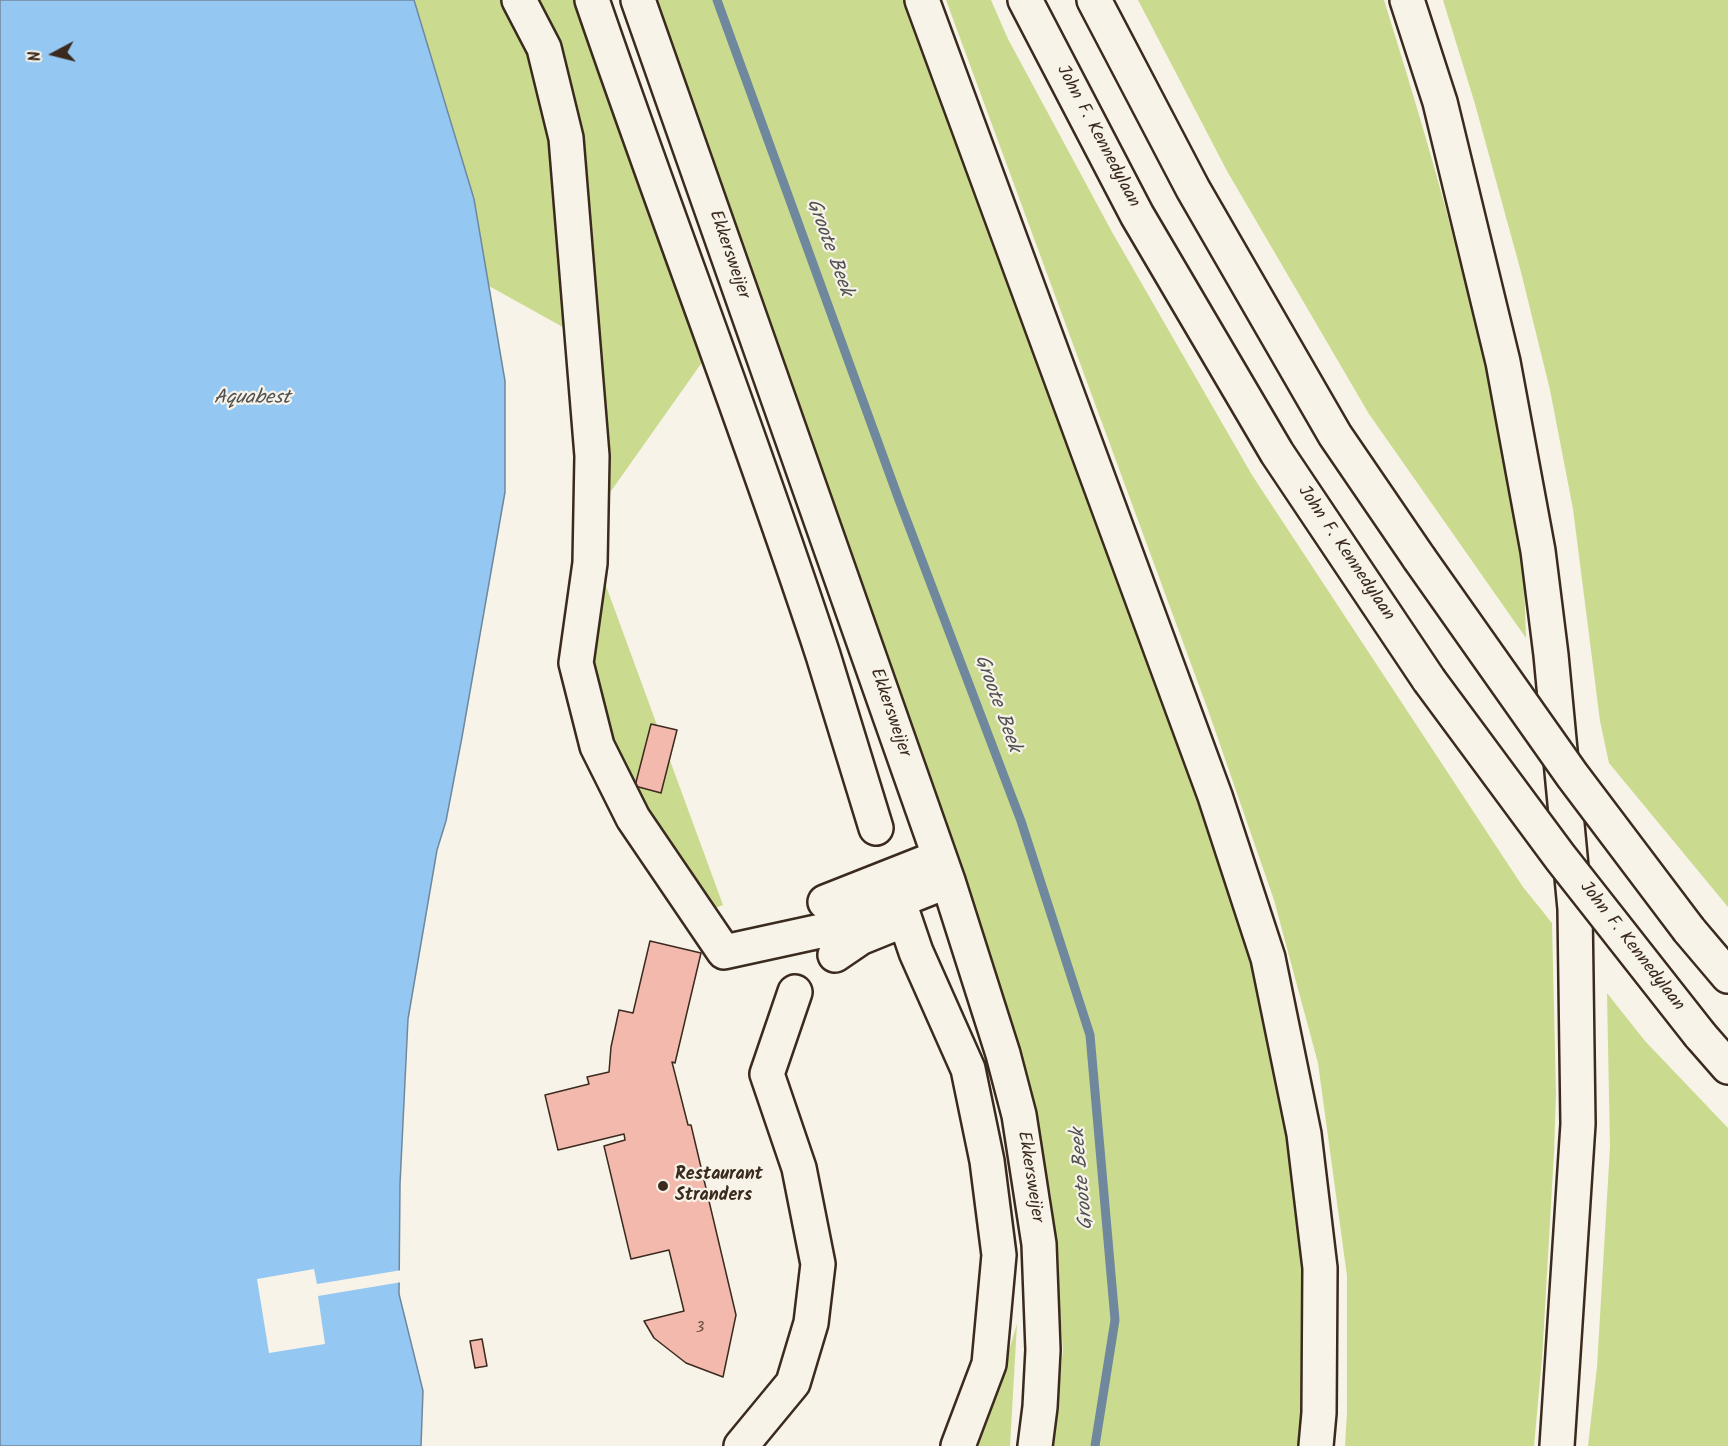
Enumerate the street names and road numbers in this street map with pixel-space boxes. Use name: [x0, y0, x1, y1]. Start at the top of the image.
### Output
street label: John F. Kennedylaan: [1050, 62, 1144, 212]
street label: Ekkersweijer: [703, 208, 753, 302]
street label: John F. Kennedylaan: [1292, 482, 1398, 626]
street label: Ekkersweijer: [864, 666, 914, 760]
street label: John F. Kennedylaan: [1574, 878, 1688, 1016]
street label: Ekkersweijer: [1011, 1130, 1047, 1224]

